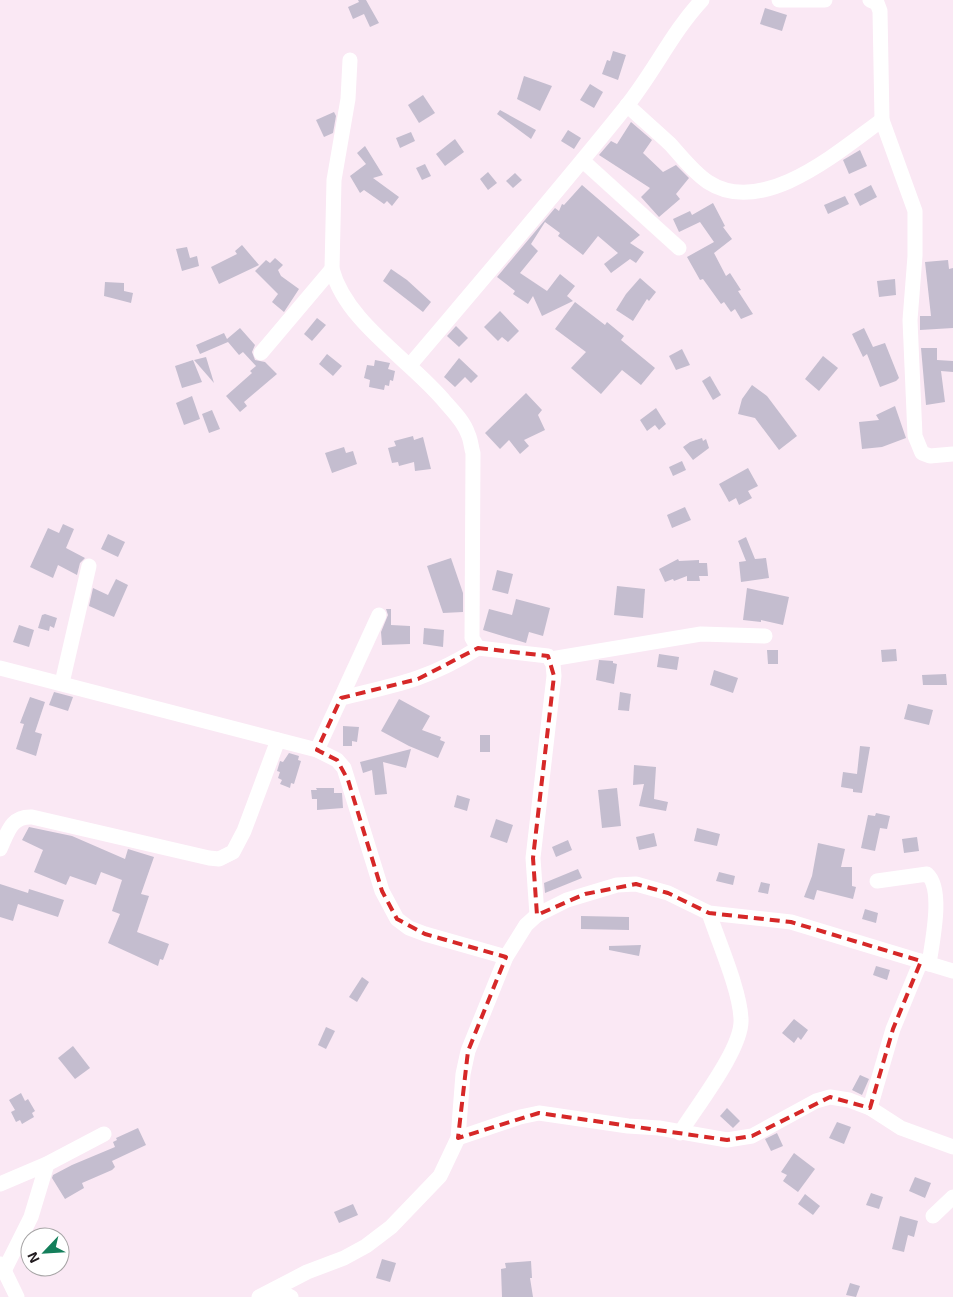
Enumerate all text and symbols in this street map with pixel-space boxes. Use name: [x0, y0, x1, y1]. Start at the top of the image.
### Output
north arrow: [20, 1227, 70, 1277]
text: N: [23, 1250, 43, 1266]

